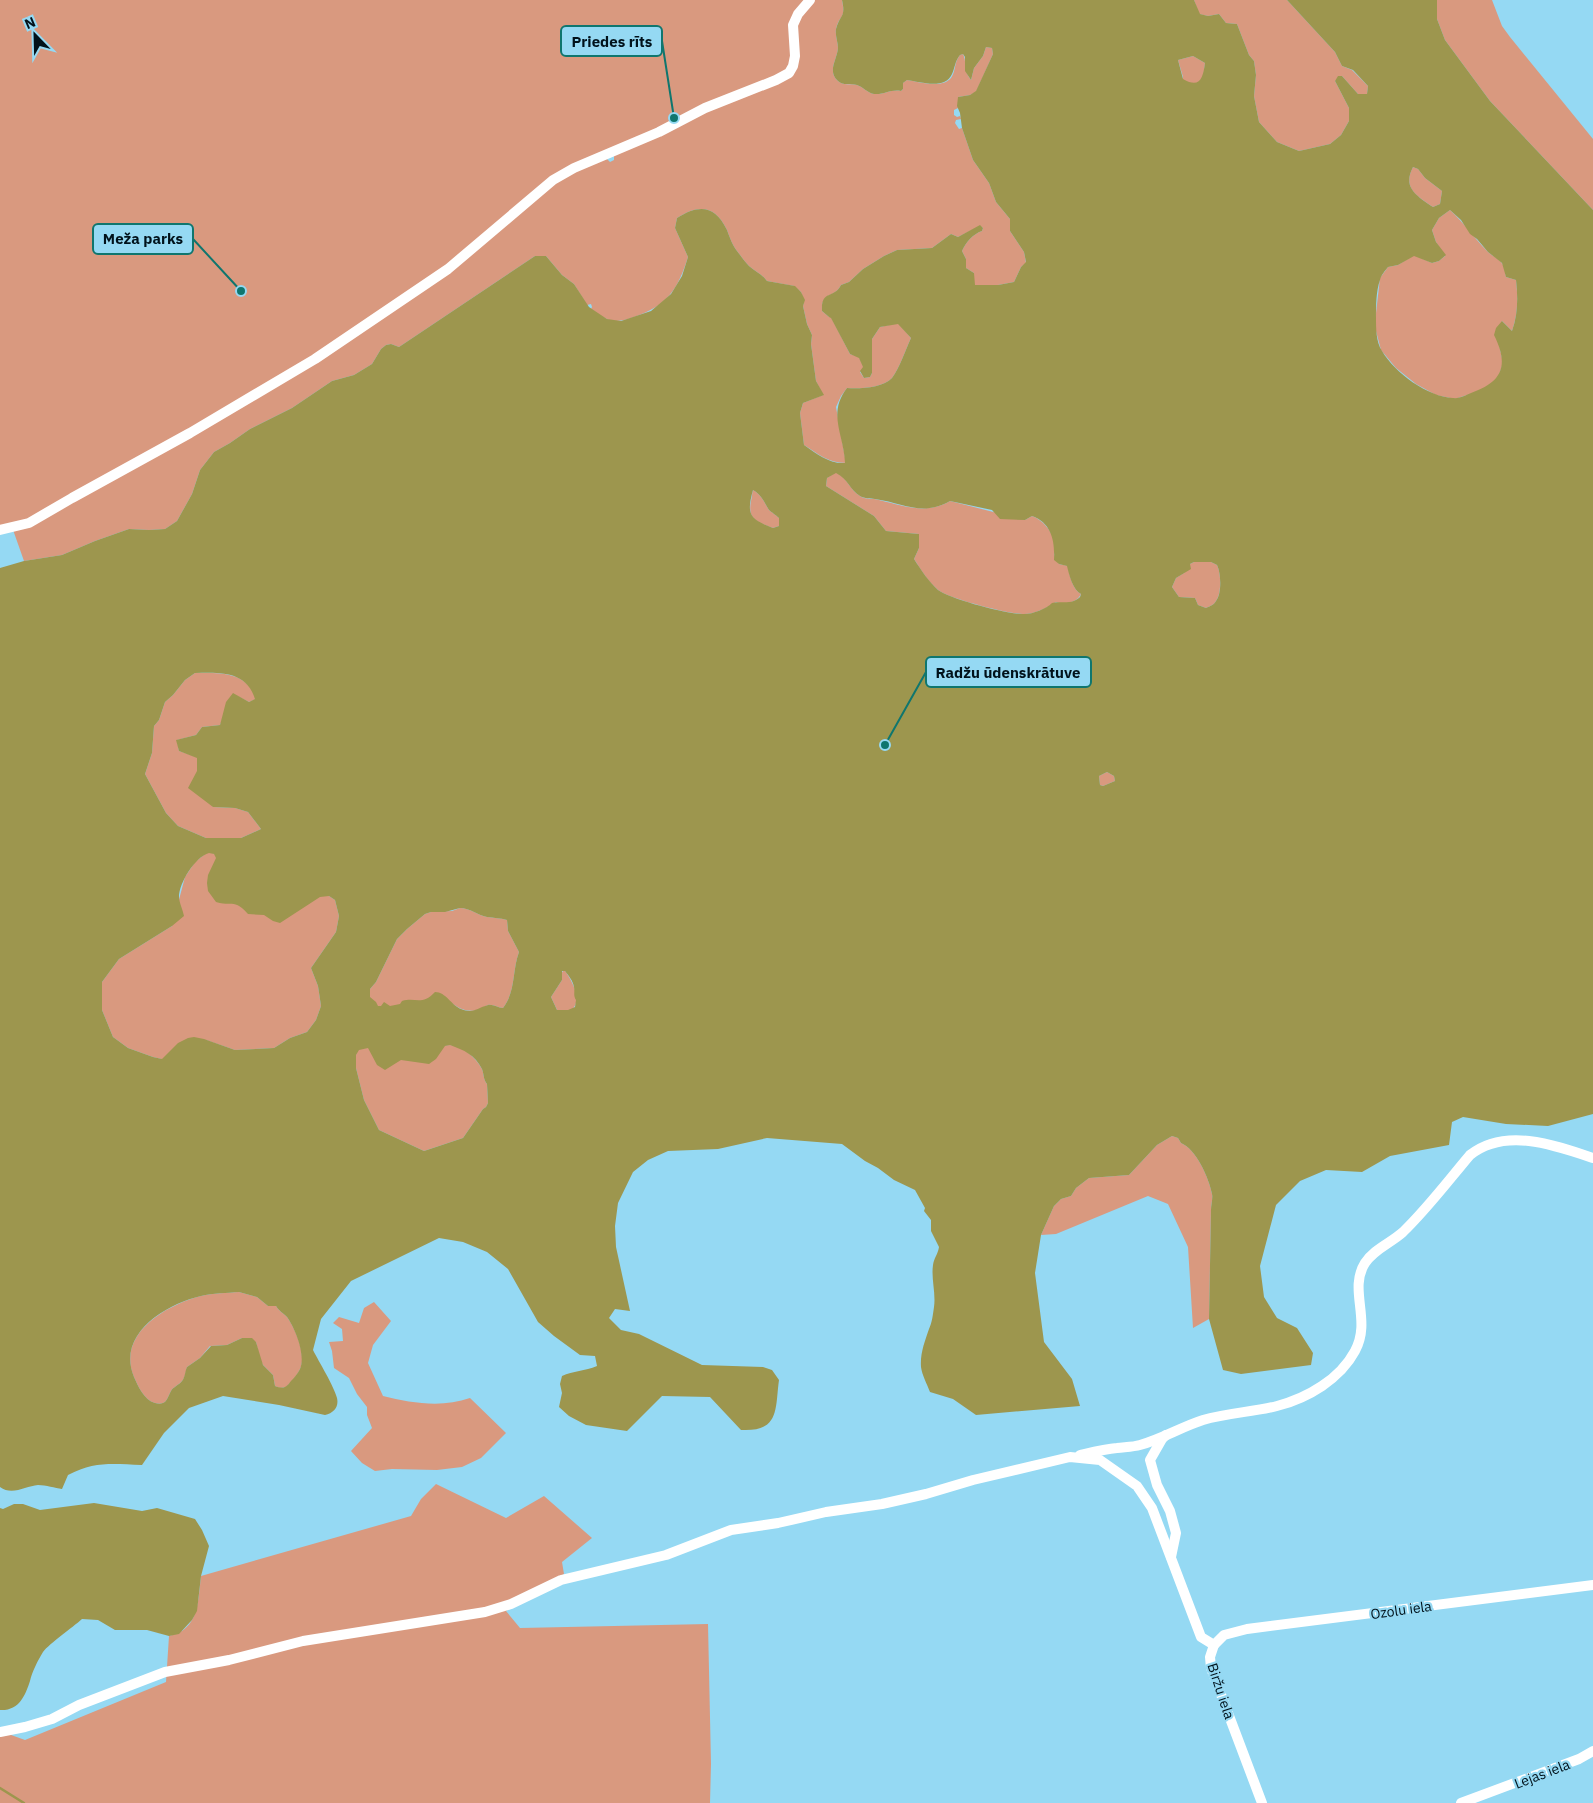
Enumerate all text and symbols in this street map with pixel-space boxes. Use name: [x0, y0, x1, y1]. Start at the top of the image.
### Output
north arrow: [10, 10, 60, 60]
text: N: [22, 13, 38, 33]
callout: Priedes rīts: [561, 26, 662, 56]
text: Priedes rīts: [572, 32, 653, 51]
callout: Meža parks: [93, 224, 193, 254]
text: Meža parks: [103, 229, 184, 248]
callout: Radžu ūdenskrātuve: [926, 657, 1091, 687]
text: Radžu ūdenskrātuve: [936, 663, 1080, 682]
street label: Ozolu iela: [1369, 1597, 1433, 1623]
street label: Biržu iela: [1203, 1661, 1239, 1722]
street label: Lejas iela: [1512, 1755, 1573, 1793]

